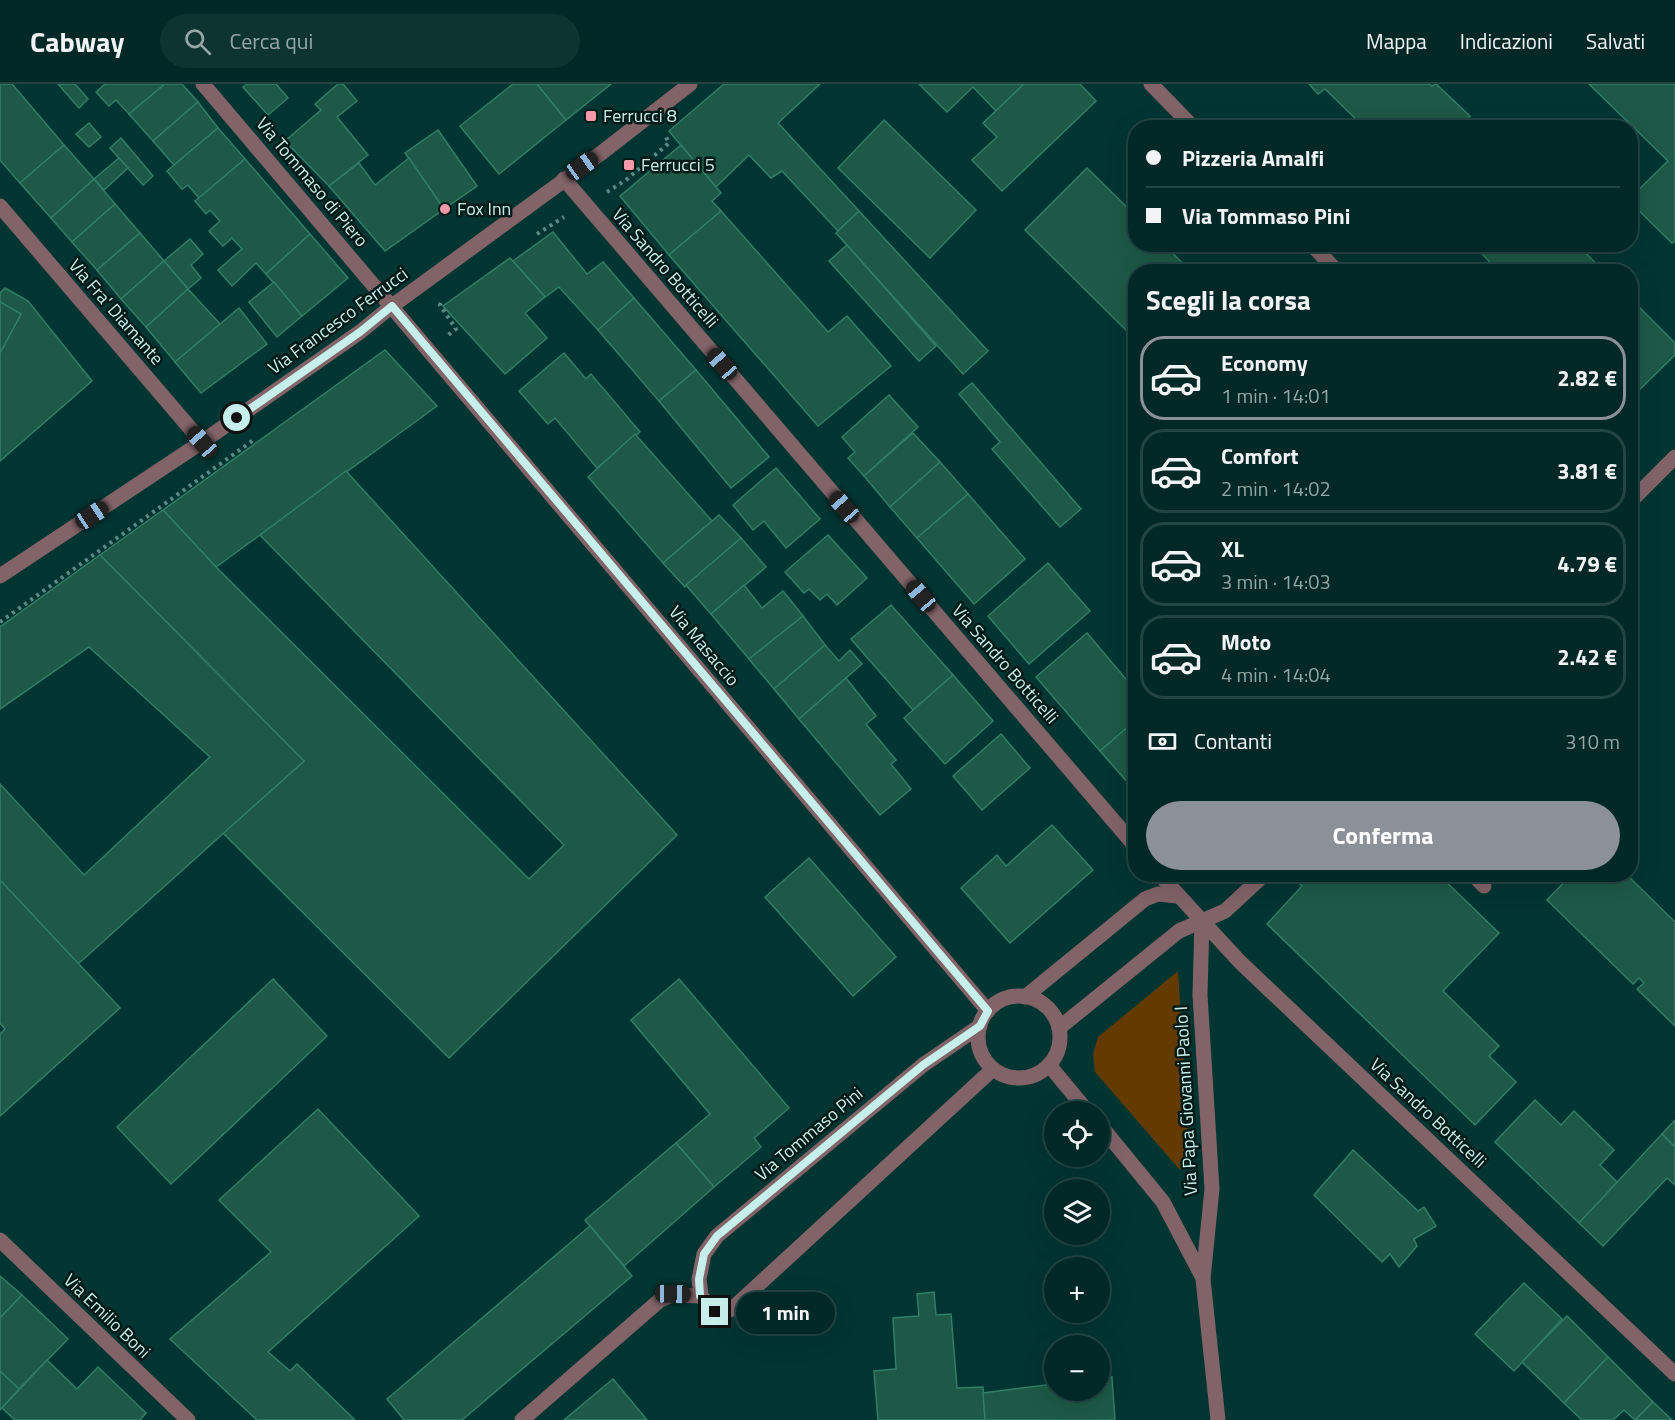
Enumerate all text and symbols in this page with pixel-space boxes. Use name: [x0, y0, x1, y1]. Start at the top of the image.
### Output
search box: [160, 14, 580, 68]
text: Cabway: [30, 20, 124, 63]
text: Cerca qui: [229, 24, 313, 58]
icon: search: [181, 25, 214, 58]
text: Mappa: [1366, 25, 1427, 57]
text: Indicazioni: [1460, 25, 1553, 57]
text: Salvati: [1586, 25, 1645, 57]
place label: Ferrucci 8: [603, 102, 677, 129]
marker: Ferrucci 8: [584, 109, 598, 123]
street label: Via Tommaso di Piero: [250, 111, 375, 253]
text: Pizzeria Amalfi: [1182, 141, 1324, 175]
car: [562, 148, 602, 184]
place label: Ferrucci 5: [641, 151, 715, 178]
marker: Ferrucci 5: [622, 158, 636, 172]
place label: Fox Inn: [457, 195, 511, 222]
text: Via Tommaso Pini: [1182, 199, 1350, 233]
marker: Fox Inn: [438, 202, 452, 216]
street label: Via Sandro Botticelli: [606, 202, 725, 334]
street label: Via Fra' Diamante: [63, 253, 170, 371]
street label: Via Francesco Ferrucci: [262, 260, 413, 381]
text: Scegli la corsa: [1146, 279, 1311, 320]
car: [703, 345, 741, 383]
text: Economy: [1221, 346, 1308, 380]
icon: car: [1149, 351, 1203, 405]
text: 2.82 €: [1557, 361, 1617, 395]
text: 1 min · 14:01: [1221, 380, 1331, 411]
route start: [223, 404, 250, 431]
car: [183, 423, 221, 461]
text: Comfort: [1221, 439, 1299, 473]
icon: car: [1149, 444, 1203, 498]
text: 3.81 €: [1557, 454, 1617, 488]
text: 2 min · 14:02: [1221, 473, 1331, 504]
car: [825, 488, 863, 526]
car: [72, 498, 112, 532]
text: XL: [1221, 532, 1244, 566]
icon: car: [1149, 537, 1203, 591]
text: 4.79 €: [1557, 547, 1617, 581]
text: 3 min · 14:03: [1221, 566, 1331, 597]
car: [903, 576, 939, 616]
street label: Via Sandro Botticelli: [946, 598, 1065, 730]
street label: Via Masaccio: [663, 599, 746, 692]
text: Moto: [1221, 625, 1271, 659]
icon: car: [1149, 630, 1203, 684]
text: 2.42 €: [1557, 640, 1617, 674]
text: 4 min · 14:04: [1221, 659, 1331, 690]
text: Contanti: [1194, 724, 1272, 758]
icon: cash: [1146, 725, 1179, 758]
text: 310 m: [1565, 726, 1620, 757]
button: Conferma: [1146, 801, 1620, 870]
street label: Via Papa Giovanni Paolo I: [1167, 1006, 1204, 1196]
street label: Via Sandro Botticelli: [1364, 1051, 1493, 1174]
street label: Via Tommaso Pini: [749, 1080, 869, 1187]
map controls: [1044, 1101, 1110, 1401]
button: locate: [1044, 1101, 1110, 1167]
button: layers: [1044, 1179, 1110, 1245]
button: +: [1044, 1257, 1110, 1323]
street label: Via Emilio Boni: [58, 1267, 157, 1364]
car: [655, 1285, 691, 1303]
callout: 1 min: [736, 1291, 835, 1333]
text: 1 min: [761, 1297, 810, 1328]
route end: [701, 1298, 728, 1325]
button: −: [1044, 1335, 1110, 1401]

